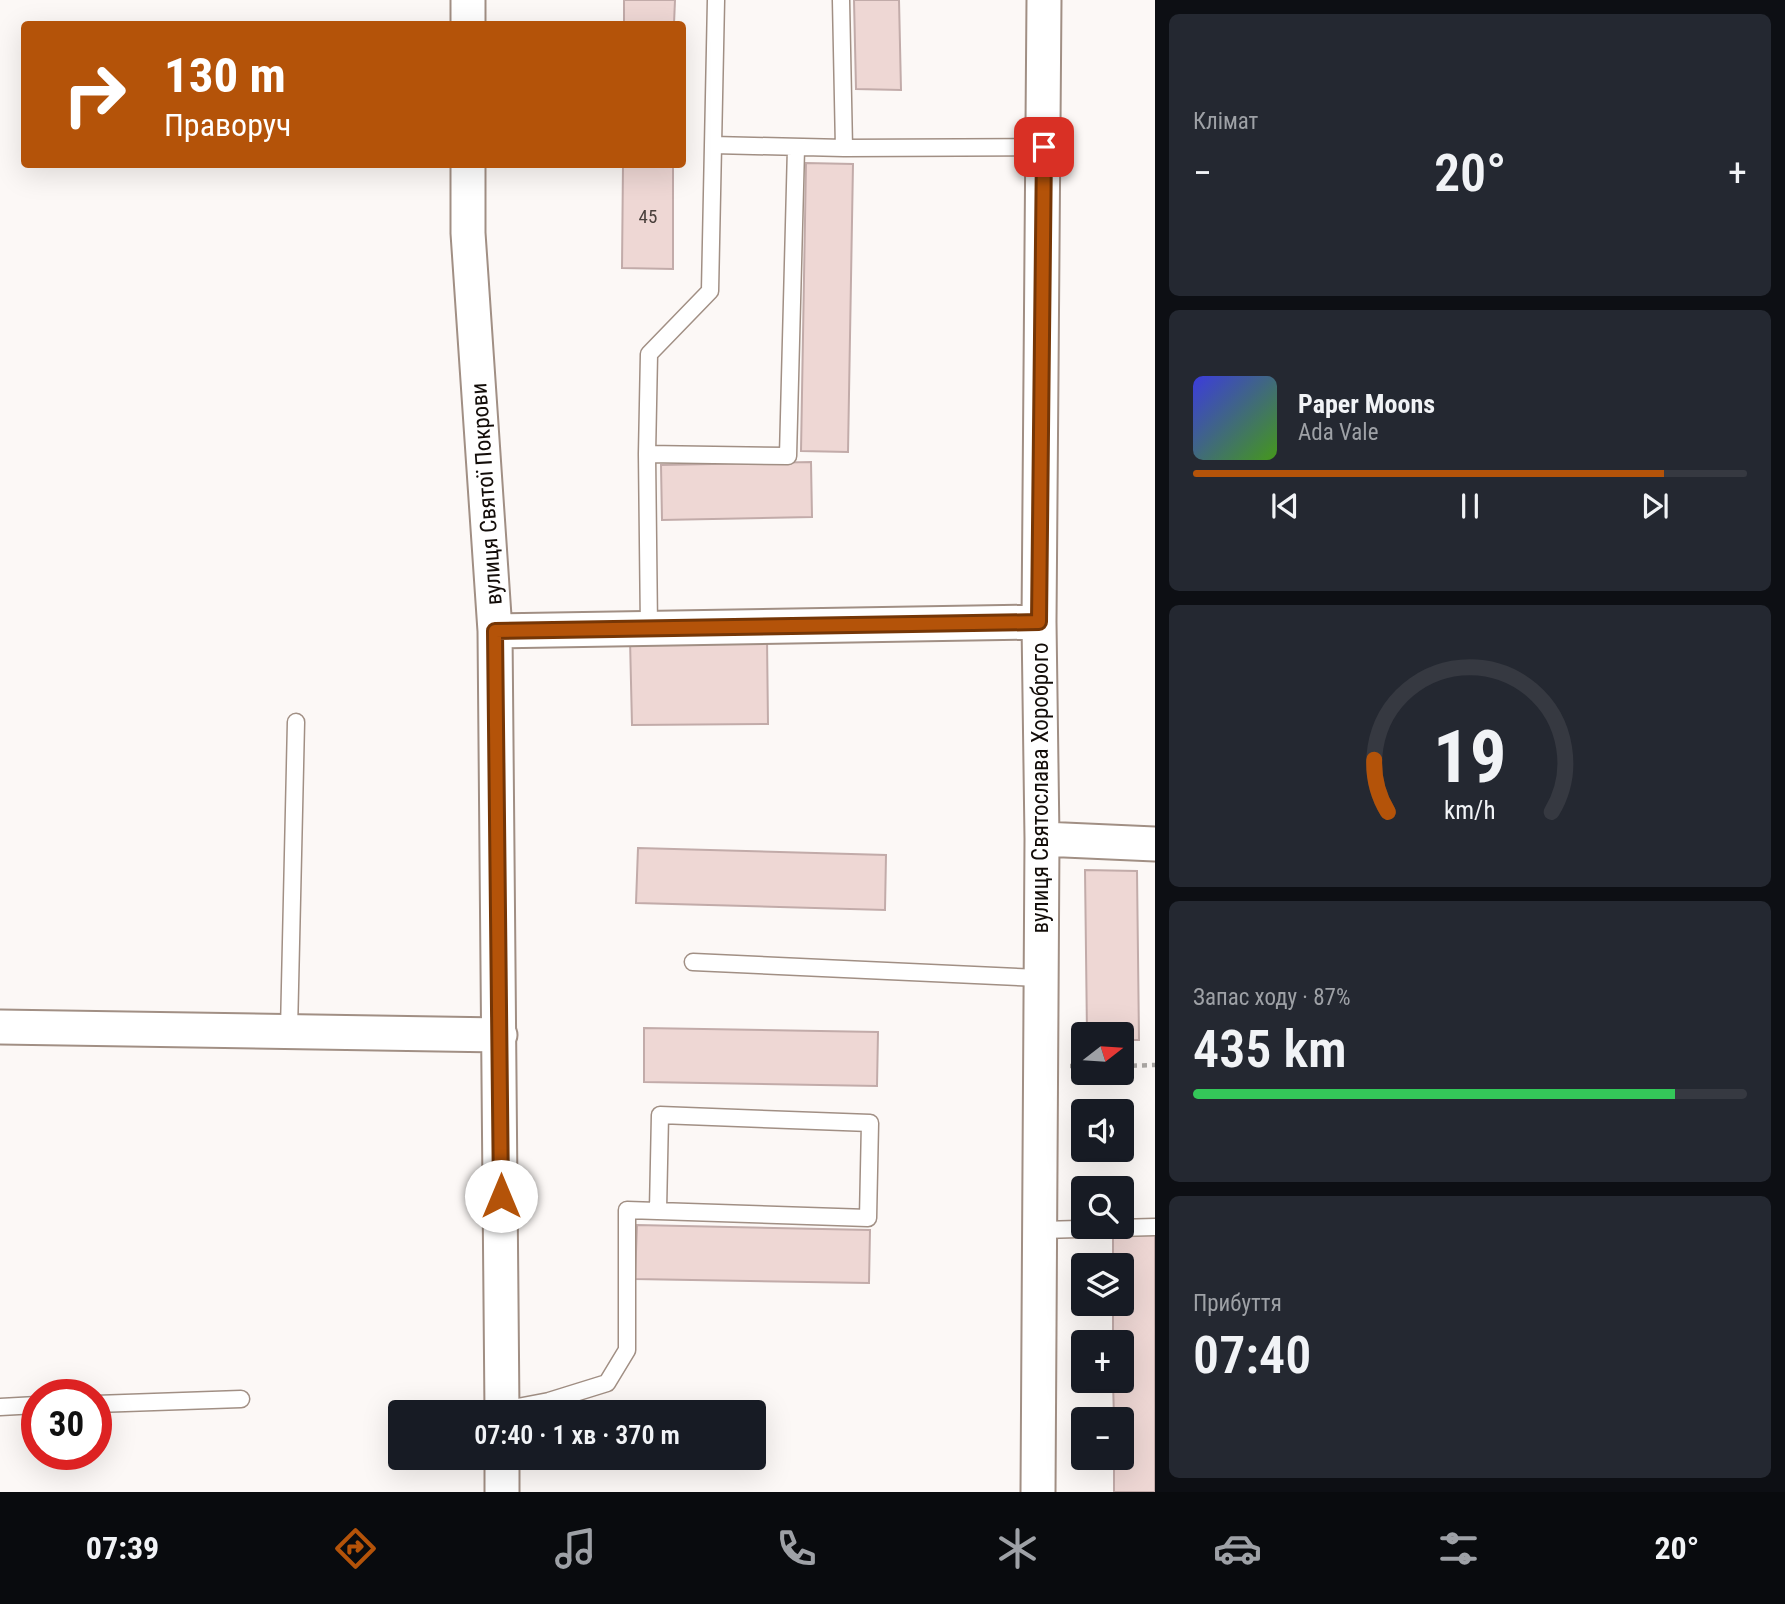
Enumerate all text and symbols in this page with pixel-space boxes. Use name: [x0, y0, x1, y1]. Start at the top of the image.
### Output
text: 130 m: [164, 47, 286, 104]
icon: right: [49, 49, 140, 140]
text: Праворуч: [164, 106, 291, 144]
text: Клімат: [1193, 108, 1258, 135]
pin: [1014, 117, 1074, 177]
icon: arrive: [1025, 128, 1063, 166]
text: 20°: [1434, 143, 1506, 204]
text: −: [1193, 151, 1212, 195]
text: +: [1728, 151, 1747, 195]
house number: 45: [639, 205, 657, 228]
street label: вулиця Святої Покрови: [465, 382, 508, 606]
text: Paper Moons: [1298, 389, 1435, 419]
text: Ada Vale: [1298, 419, 1378, 446]
icon: previous: [1266, 487, 1304, 525]
icon: pause: [1451, 487, 1489, 525]
icon: next: [1636, 487, 1674, 525]
street label: вулиця Святослава Хороброго: [1027, 642, 1054, 934]
text: 19: [1433, 714, 1507, 800]
text: km/h: [1444, 796, 1496, 825]
text: Запас ходу · 87%: [1193, 984, 1351, 1011]
text: 435 km: [1193, 1019, 1347, 1080]
north arrow: [1071, 1022, 1134, 1085]
map controls: [1071, 1022, 1134, 1470]
button: sound: [1071, 1099, 1134, 1162]
position arrow: [464, 1159, 538, 1233]
button: search: [1071, 1176, 1134, 1239]
button: layers: [1071, 1253, 1134, 1316]
text: Прибуття: [1193, 1290, 1282, 1317]
text: 07:40: [1193, 1325, 1311, 1386]
button: +: [1071, 1330, 1134, 1393]
speed limit sign: 30: [21, 1379, 112, 1470]
button: −: [1071, 1407, 1134, 1470]
text: 07:40 · 1 хв · 370 m: [474, 1420, 680, 1450]
icon: directions: [331, 1524, 380, 1573]
icon: music: [551, 1524, 600, 1573]
icon: phone: [772, 1524, 821, 1573]
icon: climate: [993, 1524, 1042, 1573]
icon: car: [1213, 1524, 1262, 1573]
icon: filters: [1434, 1524, 1483, 1573]
text: 07:39: [86, 1529, 159, 1567]
text: 20°: [1654, 1529, 1699, 1567]

